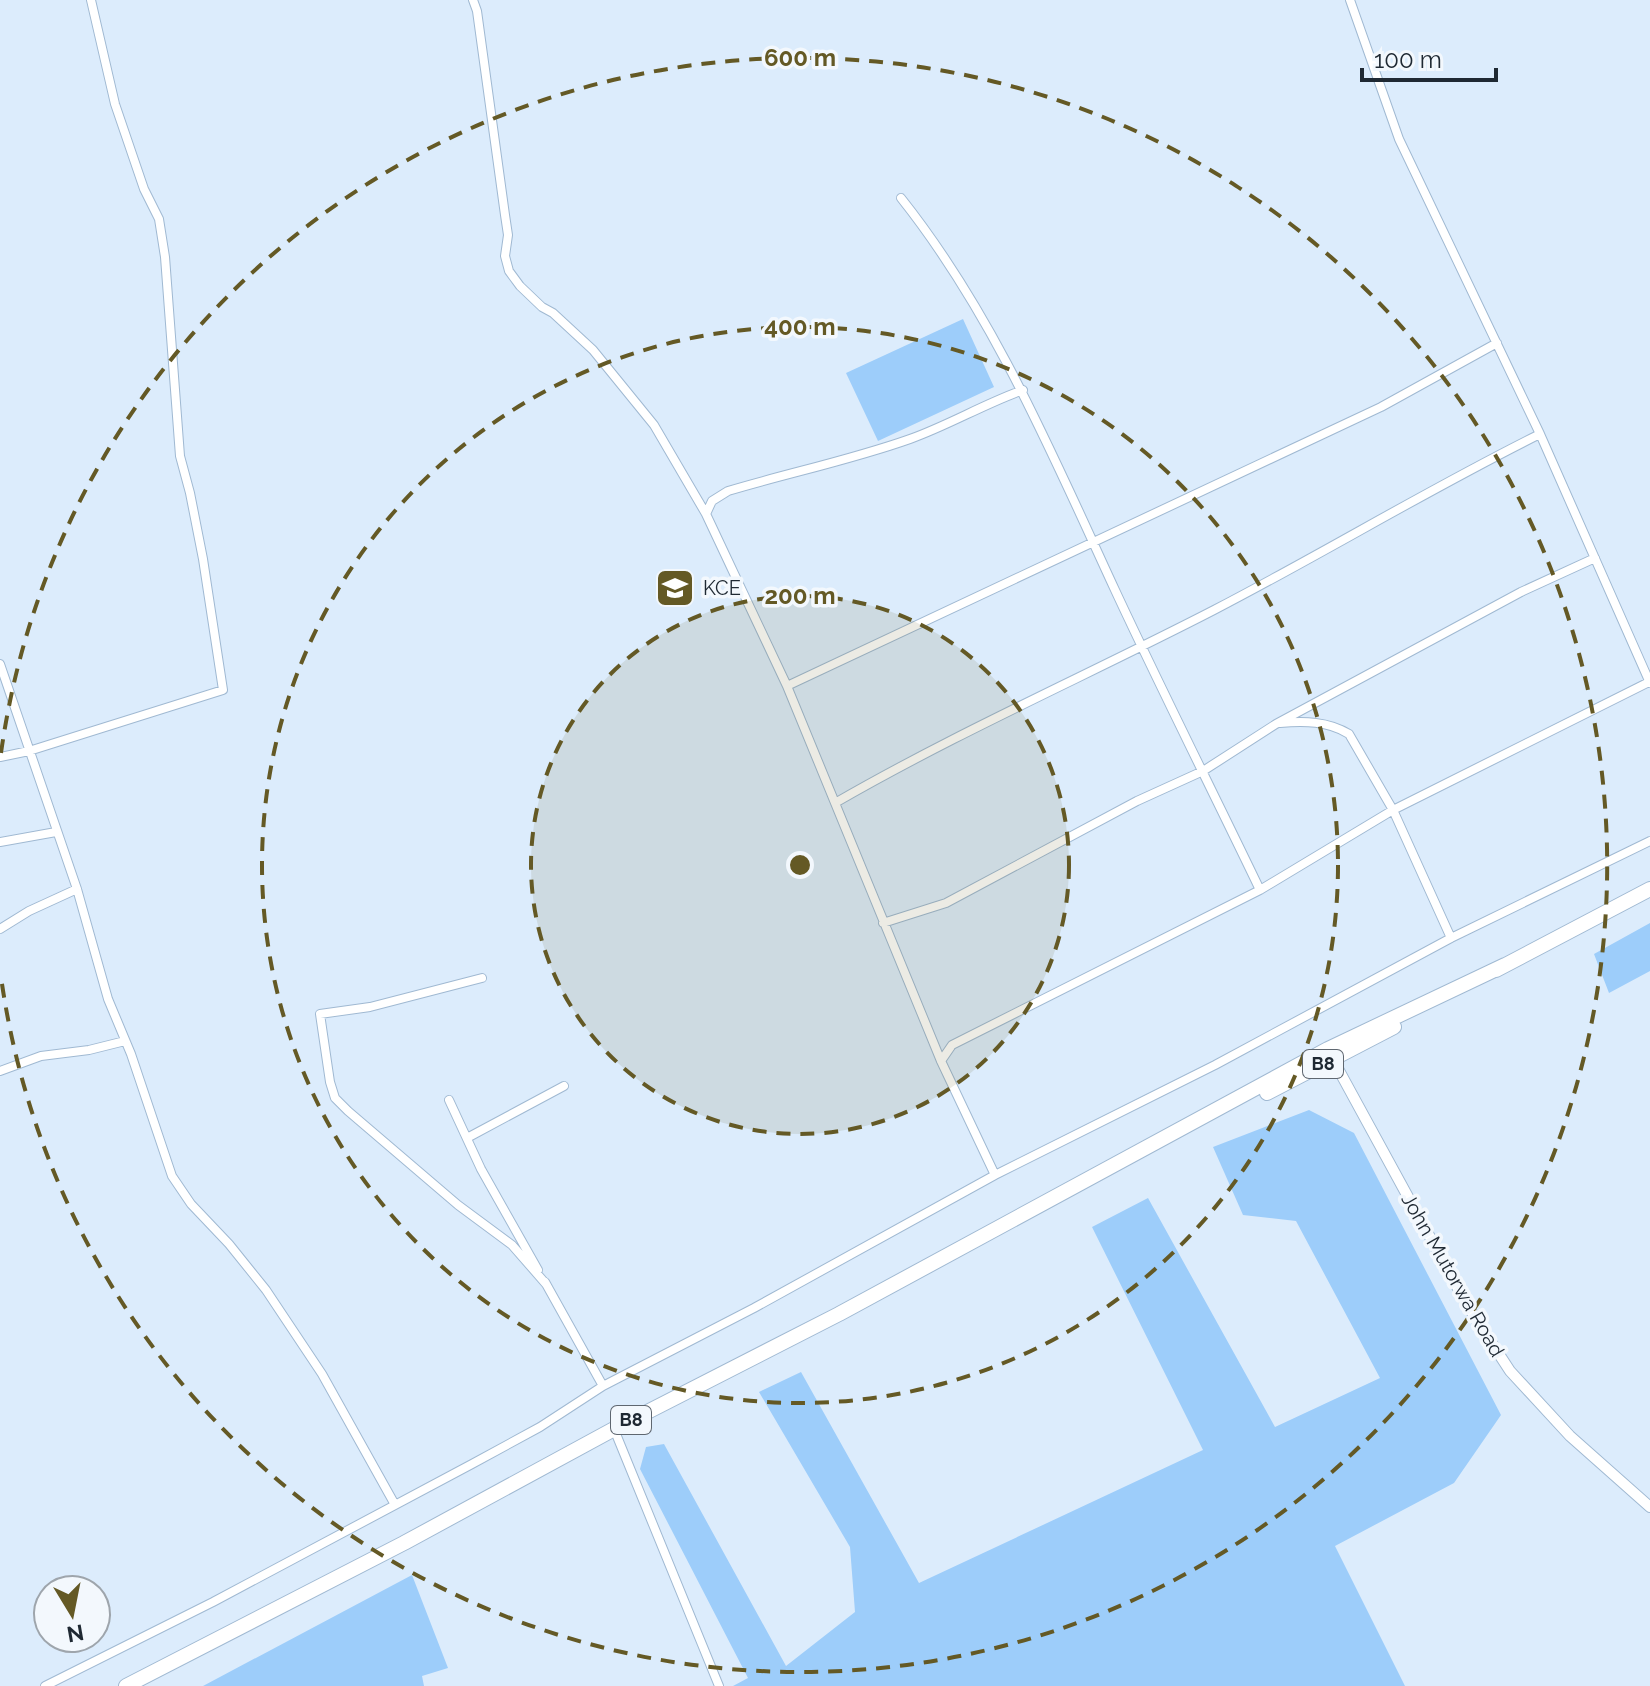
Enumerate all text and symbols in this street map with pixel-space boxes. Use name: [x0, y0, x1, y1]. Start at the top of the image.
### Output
scale bar: [1362, 32, 1496, 82]
text: 600 m: [764, 43, 836, 72]
text: 100 m: [1374, 45, 1442, 74]
text: 400 m: [764, 312, 836, 341]
school or university icon: KCE: [654, 567, 696, 609]
place label: KCE: [703, 576, 741, 600]
text: 200 m: [764, 581, 836, 610]
centre of rings: [786, 851, 814, 879]
road number: B8: [1303, 1050, 1343, 1078]
street label: John Mutorwa Road: [1396, 1189, 1510, 1361]
road number: B8: [611, 1406, 651, 1434]
north arrow: [32, 1574, 112, 1654]
text: N: [65, 1619, 86, 1648]

